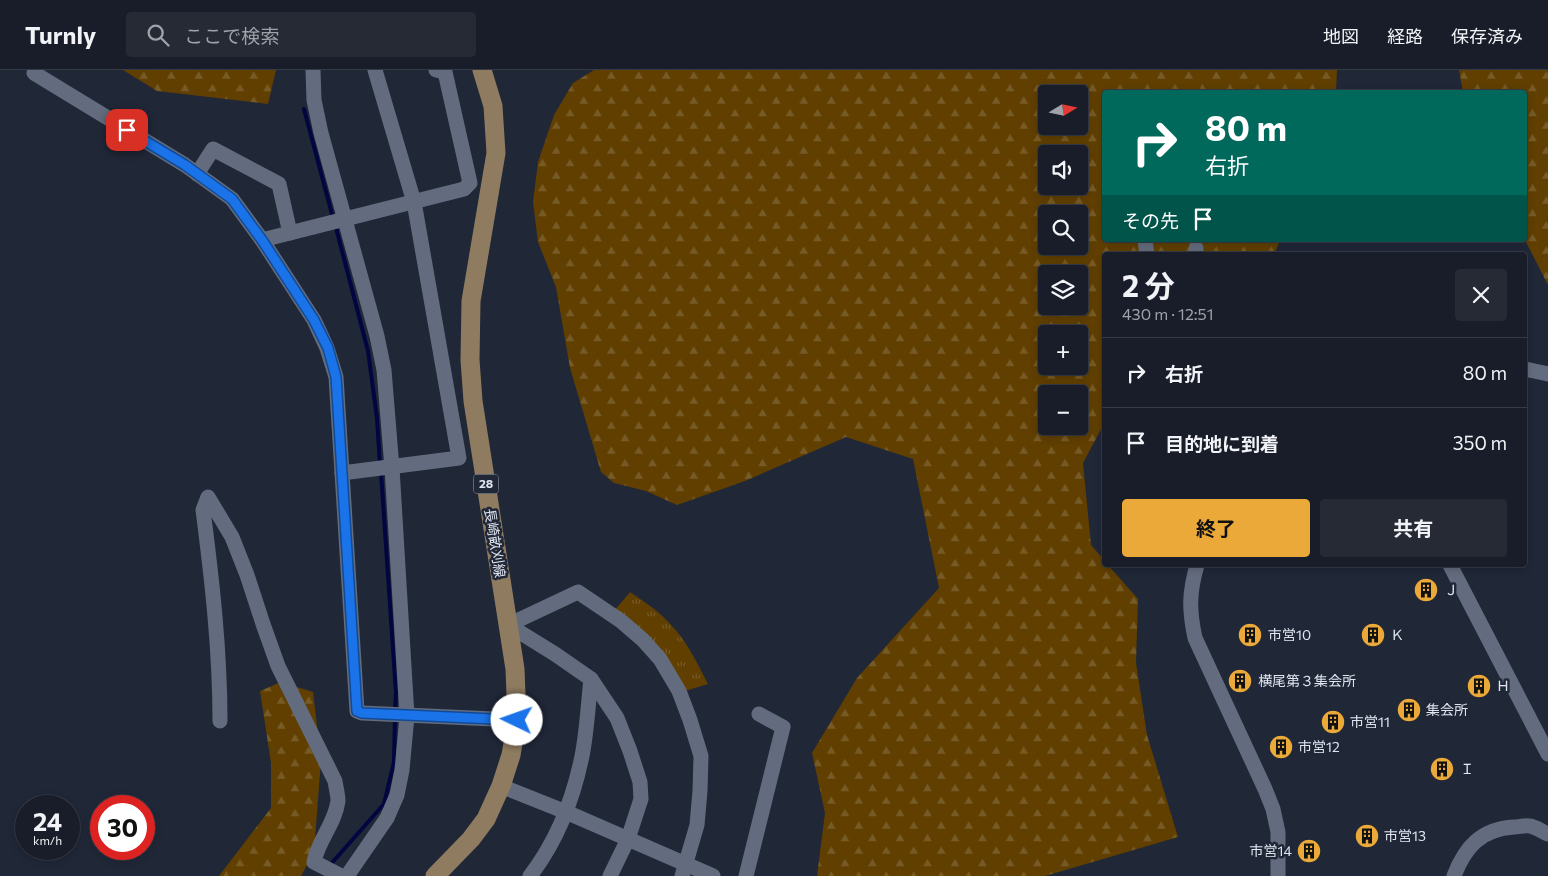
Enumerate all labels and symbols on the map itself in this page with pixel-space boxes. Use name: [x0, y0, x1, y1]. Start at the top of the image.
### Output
north arrow: [1038, 85, 1088, 135]
pin: [106, 109, 148, 151]
road number: 28: [474, 474, 498, 494]
street label: 長崎畝刈線: [482, 507, 509, 579]
building icon: Ｊ: [1413, 577, 1439, 603]
place label: Ｊ: [1444, 581, 1458, 598]
building icon: 市営10: [1237, 622, 1263, 648]
building icon: Ｋ: [1360, 622, 1386, 648]
place label: 市営10: [1268, 626, 1311, 643]
place label: Ｋ: [1390, 626, 1404, 643]
building icon: 横尾第３集会所: [1227, 668, 1253, 694]
place label: 横尾第３集会所: [1258, 672, 1356, 689]
building icon: Ｈ: [1466, 673, 1492, 699]
place label: Ｈ: [1496, 677, 1510, 694]
position arrow: [490, 693, 542, 745]
building icon: 集会所: [1396, 697, 1422, 723]
place label: 集会所: [1426, 701, 1468, 718]
building icon: 市営11: [1320, 709, 1346, 735]
place label: 市営11: [1350, 713, 1390, 730]
building icon: 市営12: [1268, 734, 1294, 760]
place label: 市営12: [1298, 738, 1340, 755]
building icon: Ｉ: [1429, 756, 1455, 782]
place label: Ｉ: [1460, 760, 1474, 777]
speed limit sign: 30: [90, 795, 155, 860]
building icon: 市営13: [1354, 823, 1380, 849]
place label: 市営13: [1384, 827, 1426, 844]
building icon: 市営14: [1296, 838, 1322, 864]
place label: 市営14: [1250, 842, 1293, 859]

